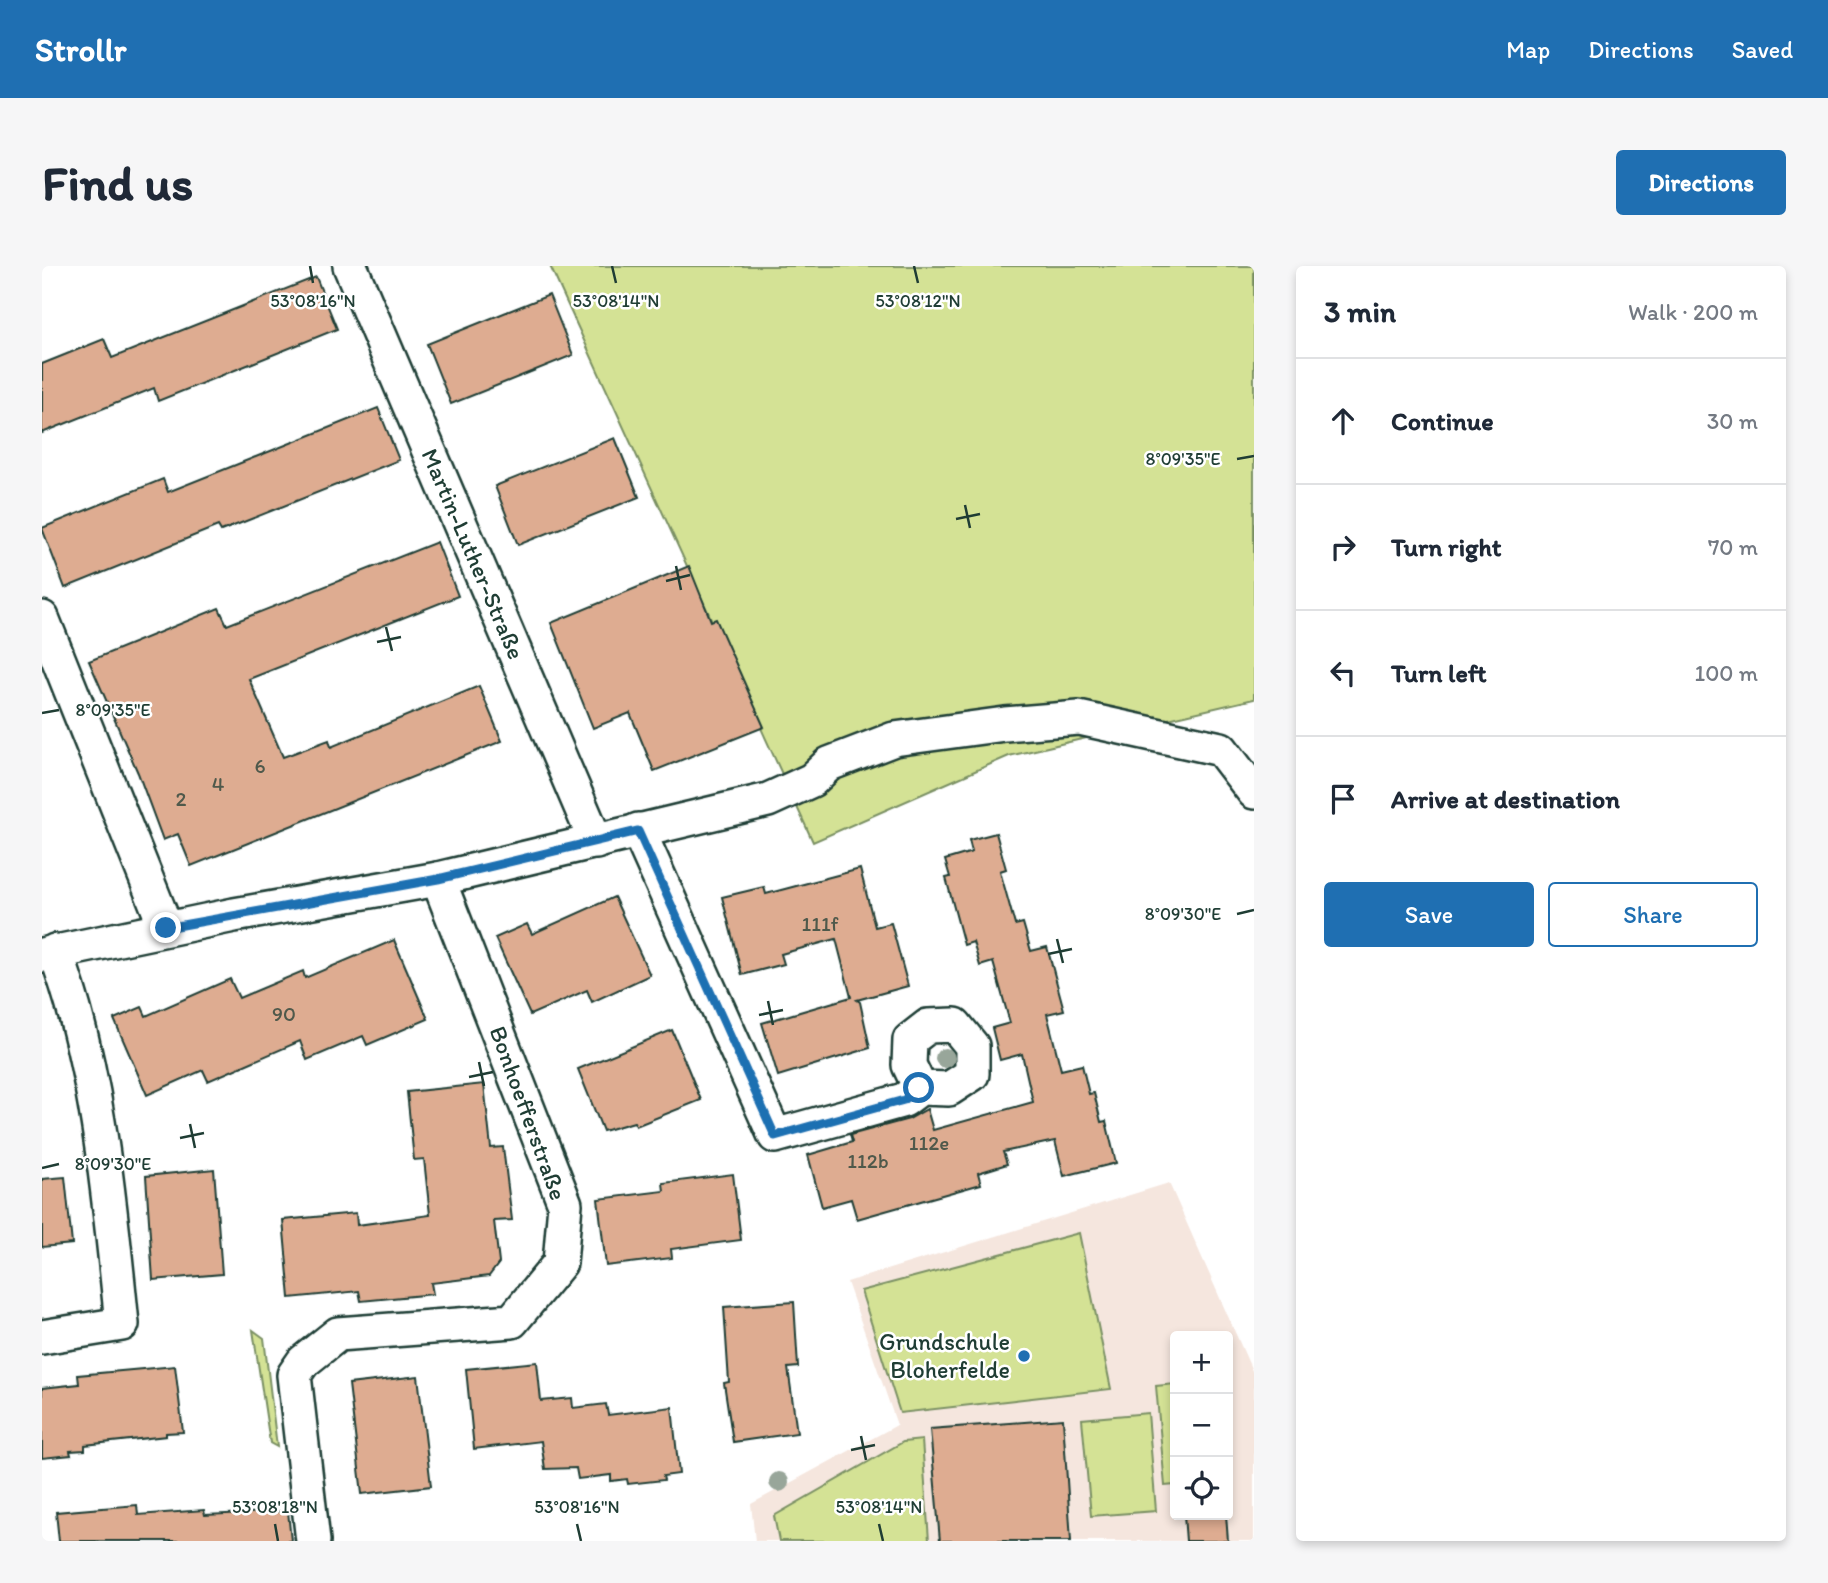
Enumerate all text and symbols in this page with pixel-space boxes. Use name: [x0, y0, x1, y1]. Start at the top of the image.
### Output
text: Strollr: [35, 30, 126, 69]
text: Map: [1506, 35, 1550, 64]
text: Directions: [1588, 35, 1694, 64]
text: Saved: [1732, 35, 1793, 64]
button: Directions: [1616, 150, 1786, 215]
text: Find us: [42, 153, 193, 212]
text: 53°08'16"N: [270, 290, 356, 312]
text: 53°08'14"N: [573, 290, 659, 312]
text: 53°08'12"N: [875, 290, 961, 312]
text: 3 min: [1324, 293, 1396, 330]
text: Walk · 200 m: [1628, 298, 1758, 326]
icon: ahead: [1324, 402, 1362, 440]
text: Continue: [1391, 405, 1494, 437]
text: 30 m: [1707, 407, 1758, 435]
street label: Martin-Luther-Straße: [416, 444, 531, 663]
text: 8°09'35"E: [1146, 448, 1220, 470]
icon: right: [1324, 528, 1362, 566]
text: Turn right: [1391, 531, 1502, 563]
text: 70 m: [1708, 533, 1758, 561]
icon: left: [1324, 654, 1362, 692]
text: Turn left: [1391, 657, 1487, 689]
text: 100 m: [1694, 659, 1758, 687]
text: 8°09'35"E: [76, 699, 150, 721]
house number: 6: [254, 753, 266, 778]
house number: 4: [212, 771, 225, 796]
icon: arrive: [1324, 780, 1362, 818]
text: Arrive at destination: [1391, 783, 1620, 815]
house number: 2: [175, 786, 187, 811]
button: Save: [1324, 882, 1534, 947]
button: Share: [1548, 882, 1758, 947]
text: 8°09'30"E: [1145, 903, 1221, 925]
house number: 111f: [801, 911, 839, 936]
route end: [150, 912, 181, 943]
house number: 90: [272, 1001, 296, 1026]
street label: Bonhoefferstraße: [484, 1022, 573, 1204]
route start: [903, 1072, 934, 1103]
house number: 112e: [909, 1130, 949, 1155]
house number: 112b: [847, 1148, 889, 1173]
text: 8°09'30"E: [75, 1153, 151, 1175]
place label: Grundschule Bloherfelde: [879, 1327, 1010, 1384]
map controls: [1170, 1331, 1233, 1520]
button: +: [1170, 1331, 1233, 1394]
marker: Grundschule Bloherfelde: [1016, 1348, 1032, 1364]
button: −: [1170, 1394, 1233, 1457]
button: locate: [1170, 1457, 1233, 1520]
text: 53°08'18"N: [232, 1496, 318, 1518]
text: 53°08'16"N: [534, 1496, 620, 1518]
text: 53°08'14"N: [836, 1496, 922, 1518]

